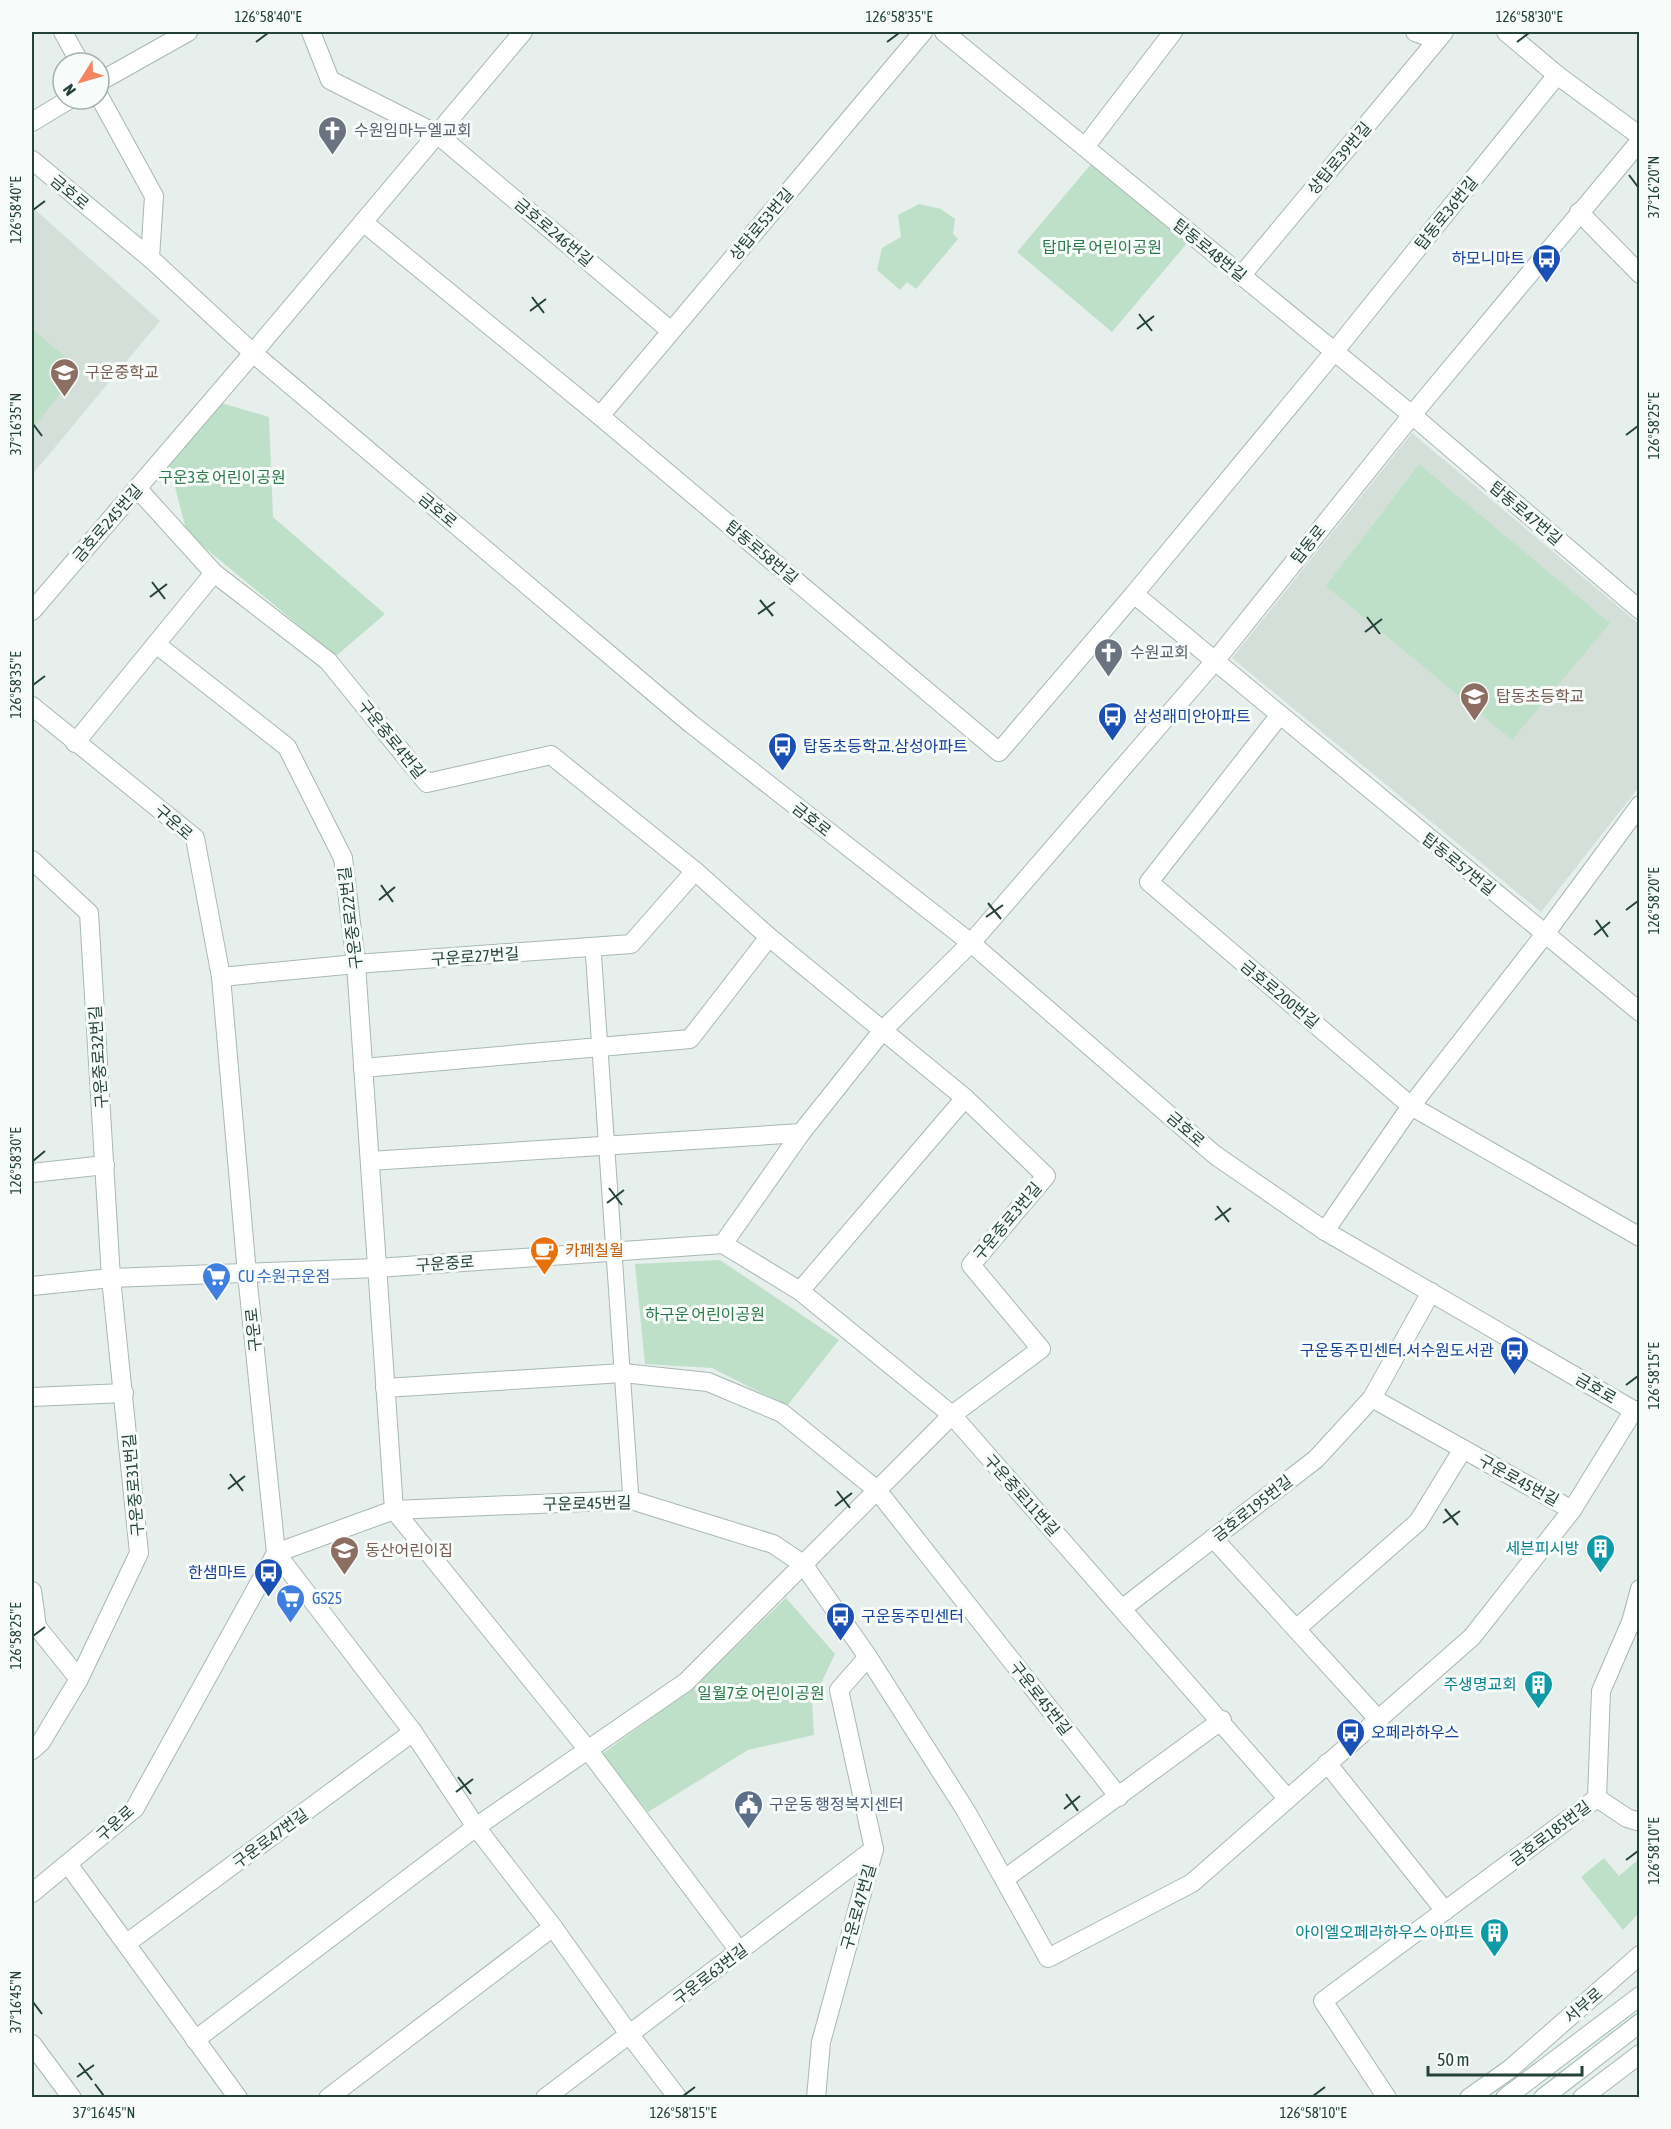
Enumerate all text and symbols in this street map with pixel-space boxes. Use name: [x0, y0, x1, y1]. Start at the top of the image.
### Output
text: 126°58'40"E: [234, 8, 302, 25]
text: 126°58'35"E: [865, 8, 933, 25]
text: 126°58'30"E: [1495, 8, 1563, 25]
north arrow: [51, 51, 111, 111]
text: N: [59, 81, 79, 99]
church icon: 수원임마누엘교회: [317, 114, 349, 156]
street label: 상탑로39번길: [1304, 118, 1374, 198]
place label: 수원임마누엘교회: [354, 121, 472, 139]
text: 37°16'20"N: [1645, 156, 1662, 218]
street label: 금호로: [47, 171, 93, 213]
street label: 탑동로36번길: [1411, 173, 1481, 253]
text: 126°58'40"E: [7, 176, 24, 244]
street label: 상탑로53번길: [726, 184, 796, 264]
street label: 금호로246번길: [511, 194, 597, 270]
street label: 탑동로48번길: [1170, 215, 1250, 285]
park label: 탑마루 어린이공원: [1042, 238, 1162, 256]
bus stop icon: 하모니마트: [1530, 242, 1562, 284]
place label: 하모니마트: [1451, 249, 1525, 267]
school or university icon: 구운중학교: [48, 356, 80, 398]
place label: 구운중학교: [85, 363, 159, 381]
text: 126°58'25"E: [1645, 392, 1662, 460]
text: 37°16'35"N: [7, 393, 24, 455]
park label: 구운3호 어린이공원: [158, 468, 286, 486]
street label: 탑동로47번길: [1486, 478, 1566, 548]
street label: 금호로245번길: [69, 481, 145, 565]
street label: 금호로: [415, 489, 461, 531]
street label: 탑동로58번길: [722, 517, 802, 587]
street label: 탑동로: [1287, 521, 1329, 567]
church icon: 수원교회: [1093, 636, 1125, 678]
place label: 수원교회: [1130, 643, 1189, 661]
text: 126°58'35"E: [7, 651, 24, 719]
school or university icon: 탑동초등학교: [1459, 680, 1491, 722]
place label: 탑동초등학교: [1496, 687, 1584, 705]
street label: 구운중로4번길: [355, 696, 429, 782]
bus stop icon: 삼성래미안아파트: [1096, 700, 1128, 742]
place label: 삼성래미안아파트: [1133, 707, 1251, 725]
bus stop icon: 탑동초등학교.삼성아파트: [766, 730, 798, 772]
place label: 탑동초등학교.삼성아파트: [803, 737, 968, 755]
street label: 금호로: [789, 798, 835, 840]
street label: 구운로: [151, 801, 197, 843]
street label: 탑동로57번길: [1419, 829, 1499, 899]
street label: 구운중로22번길: [335, 866, 365, 970]
text: 126°58'20"E: [1645, 867, 1662, 935]
street label: 구운로27번길: [430, 944, 520, 968]
street label: 금호로200번길: [1237, 956, 1323, 1032]
street label: 구운중로32번길: [85, 1005, 111, 1109]
street label: 금호로: [1163, 1108, 1209, 1150]
text: 126°58'30"E: [7, 1127, 24, 1195]
street label: 구운중로3번길: [969, 1179, 1045, 1263]
cafe icon: 카페칠월: [528, 1234, 560, 1276]
place label: 카페칠월: [565, 1241, 624, 1259]
street label: 구운중로: [415, 1252, 475, 1274]
supermarket icon: CU 수원구운점: [201, 1260, 233, 1302]
place label: CU 수원구운점: [238, 1267, 330, 1285]
park label: 하구운 어린이공원: [645, 1305, 765, 1323]
street label: 구운로: [242, 1307, 264, 1353]
bus stop icon: 구운동주민센터.서수원도서관: [1499, 1334, 1531, 1376]
place label: 구운동주민센터.서수원도서관: [1300, 1341, 1494, 1359]
text: 126°58'15"E: [1645, 1342, 1662, 1410]
street label: 금호로: [1572, 1369, 1620, 1407]
street label: 구운중로31번길: [120, 1433, 146, 1537]
street label: 구운중로11번길: [981, 1451, 1063, 1539]
street label: 구운로45번길: [1476, 1451, 1562, 1509]
street label: 금호로195번길: [1209, 1471, 1295, 1545]
street label: 구운로45번길: [543, 1493, 631, 1513]
building icon: 세븐피시방: [1584, 1532, 1616, 1574]
school or university icon: 동산어린이집: [328, 1534, 360, 1576]
place label: 세븐피시방: [1505, 1539, 1579, 1557]
place label: 동산어린이집: [365, 1541, 453, 1559]
bus stop icon: 한샘마트: [252, 1556, 284, 1598]
place label: 한샘마트: [188, 1563, 247, 1581]
supermarket icon: GS25: [275, 1582, 307, 1624]
place label: GS25: [312, 1589, 342, 1607]
bus stop icon: 구운동주민센터: [824, 1600, 856, 1642]
text: 126°58'25"E: [7, 1602, 24, 1670]
place label: 구운동주민센터: [861, 1607, 964, 1625]
street label: 구운로45번길: [1007, 1658, 1075, 1738]
building icon: 주생명교회: [1522, 1668, 1554, 1710]
place label: 주생명교회: [1443, 1675, 1517, 1693]
park label: 일월7호 어린이공원: [697, 1684, 825, 1702]
bus stop icon: 오페라하우스: [1334, 1716, 1366, 1758]
place label: 오페라하우스: [1371, 1723, 1459, 1741]
public building icon: 구운동 행정복지센터: [732, 1788, 764, 1830]
place label: 구운동 행정복지센터: [769, 1795, 904, 1813]
street label: 금호로185번길: [1506, 1797, 1594, 1869]
street label: 구운로: [93, 1801, 138, 1844]
street label: 구운로47번길: [229, 1805, 311, 1871]
text: 126°58'10"E: [1645, 1817, 1662, 1885]
street label: 구운로47번길: [837, 1862, 879, 1952]
building icon: 아이엘오페라하우스 아파트: [1479, 1916, 1511, 1958]
place label: 아이엘오페라하우스 아파트: [1295, 1923, 1474, 1941]
street label: 구운로63번길: [669, 1940, 751, 2008]
text: 37°16'45"N: [7, 1971, 24, 2033]
street label: 서부로: [1560, 1984, 1606, 2026]
scale bar: [1428, 2039, 1582, 2077]
text: 50 m: [1437, 2049, 1469, 2070]
text: 37°16'45"N: [73, 2104, 135, 2121]
text: 126°58'15"E: [649, 2104, 717, 2121]
text: 126°58'10"E: [1279, 2104, 1347, 2121]

